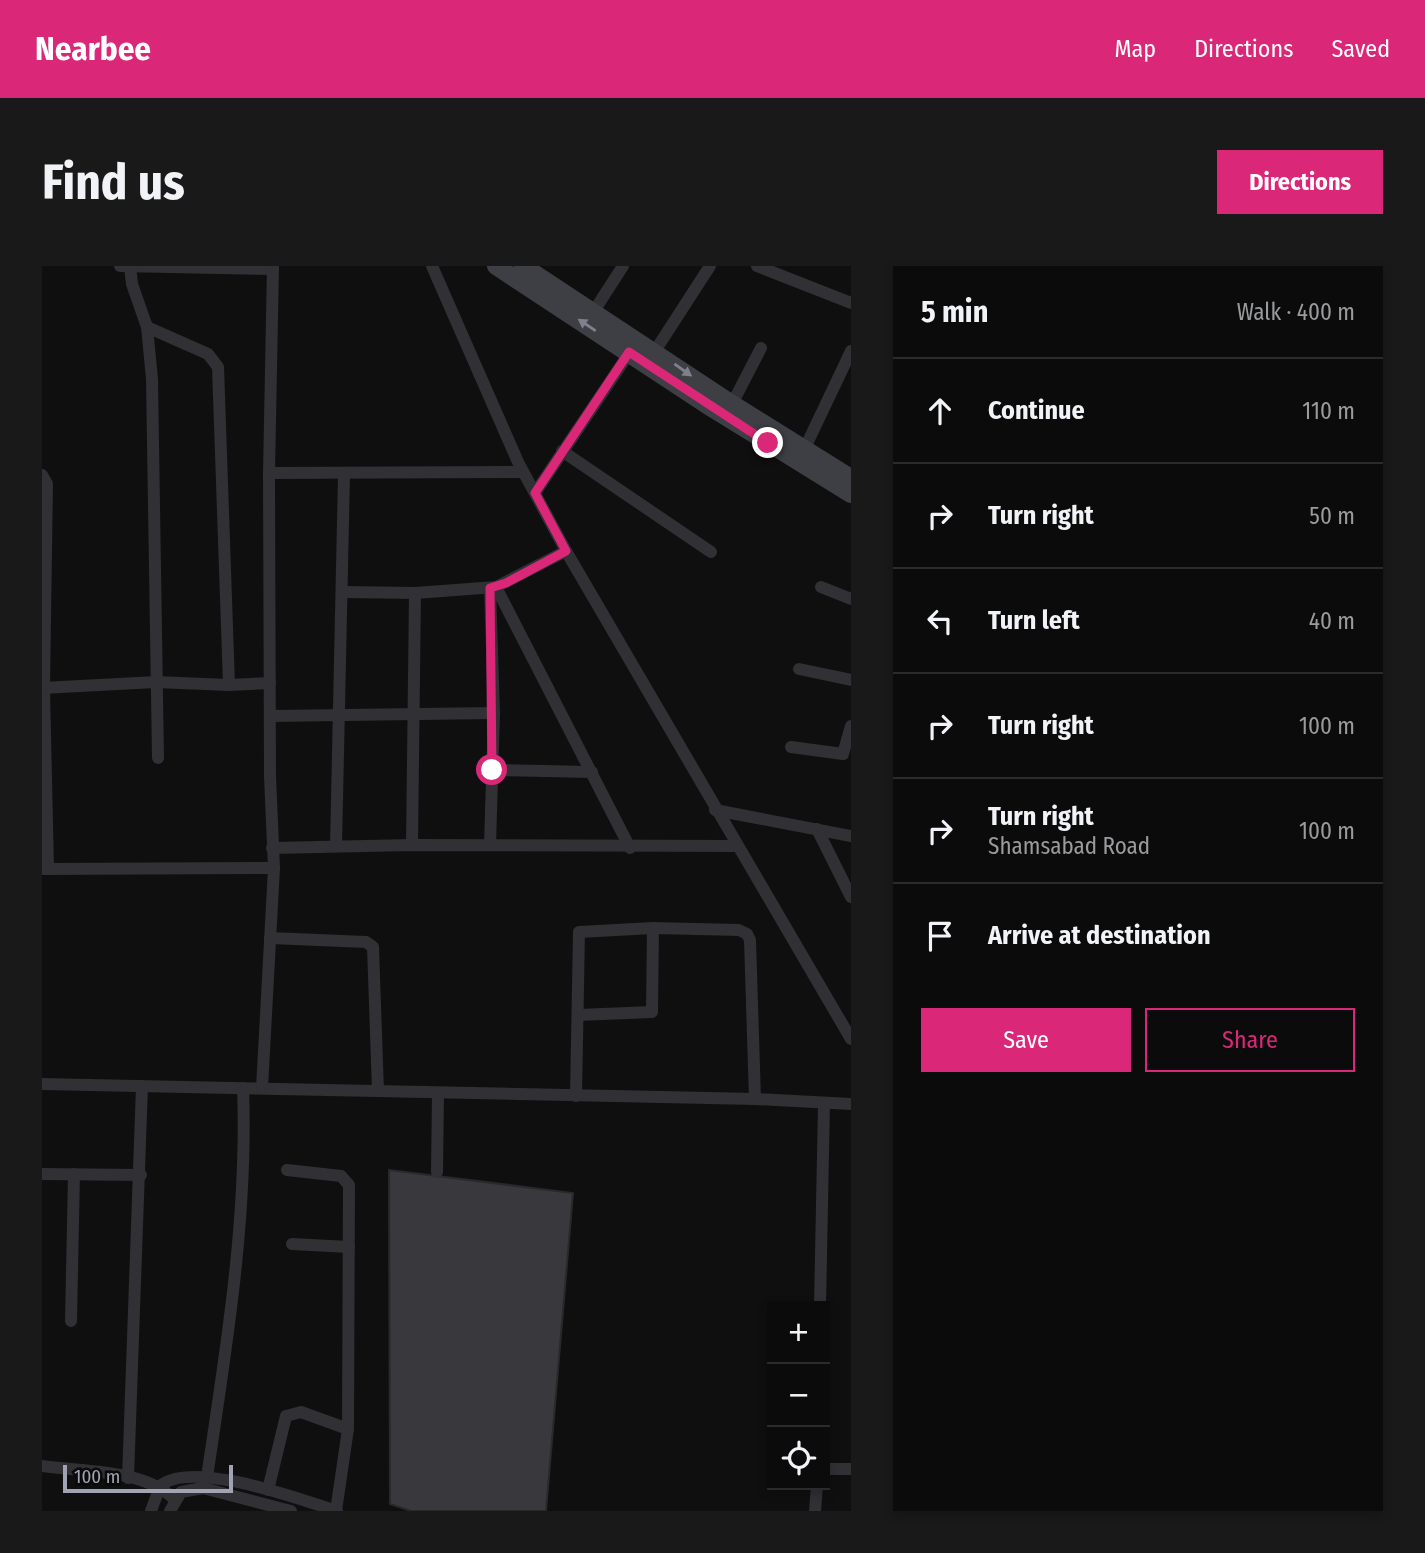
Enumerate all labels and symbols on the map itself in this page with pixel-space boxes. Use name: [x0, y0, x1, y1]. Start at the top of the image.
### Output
one-way arrow: [578, 318, 596, 332]
one-way arrow: [673, 364, 693, 377]
route end: [752, 427, 783, 458]
route start: [476, 754, 507, 785]
scale bar: [63, 1462, 233, 1494]

